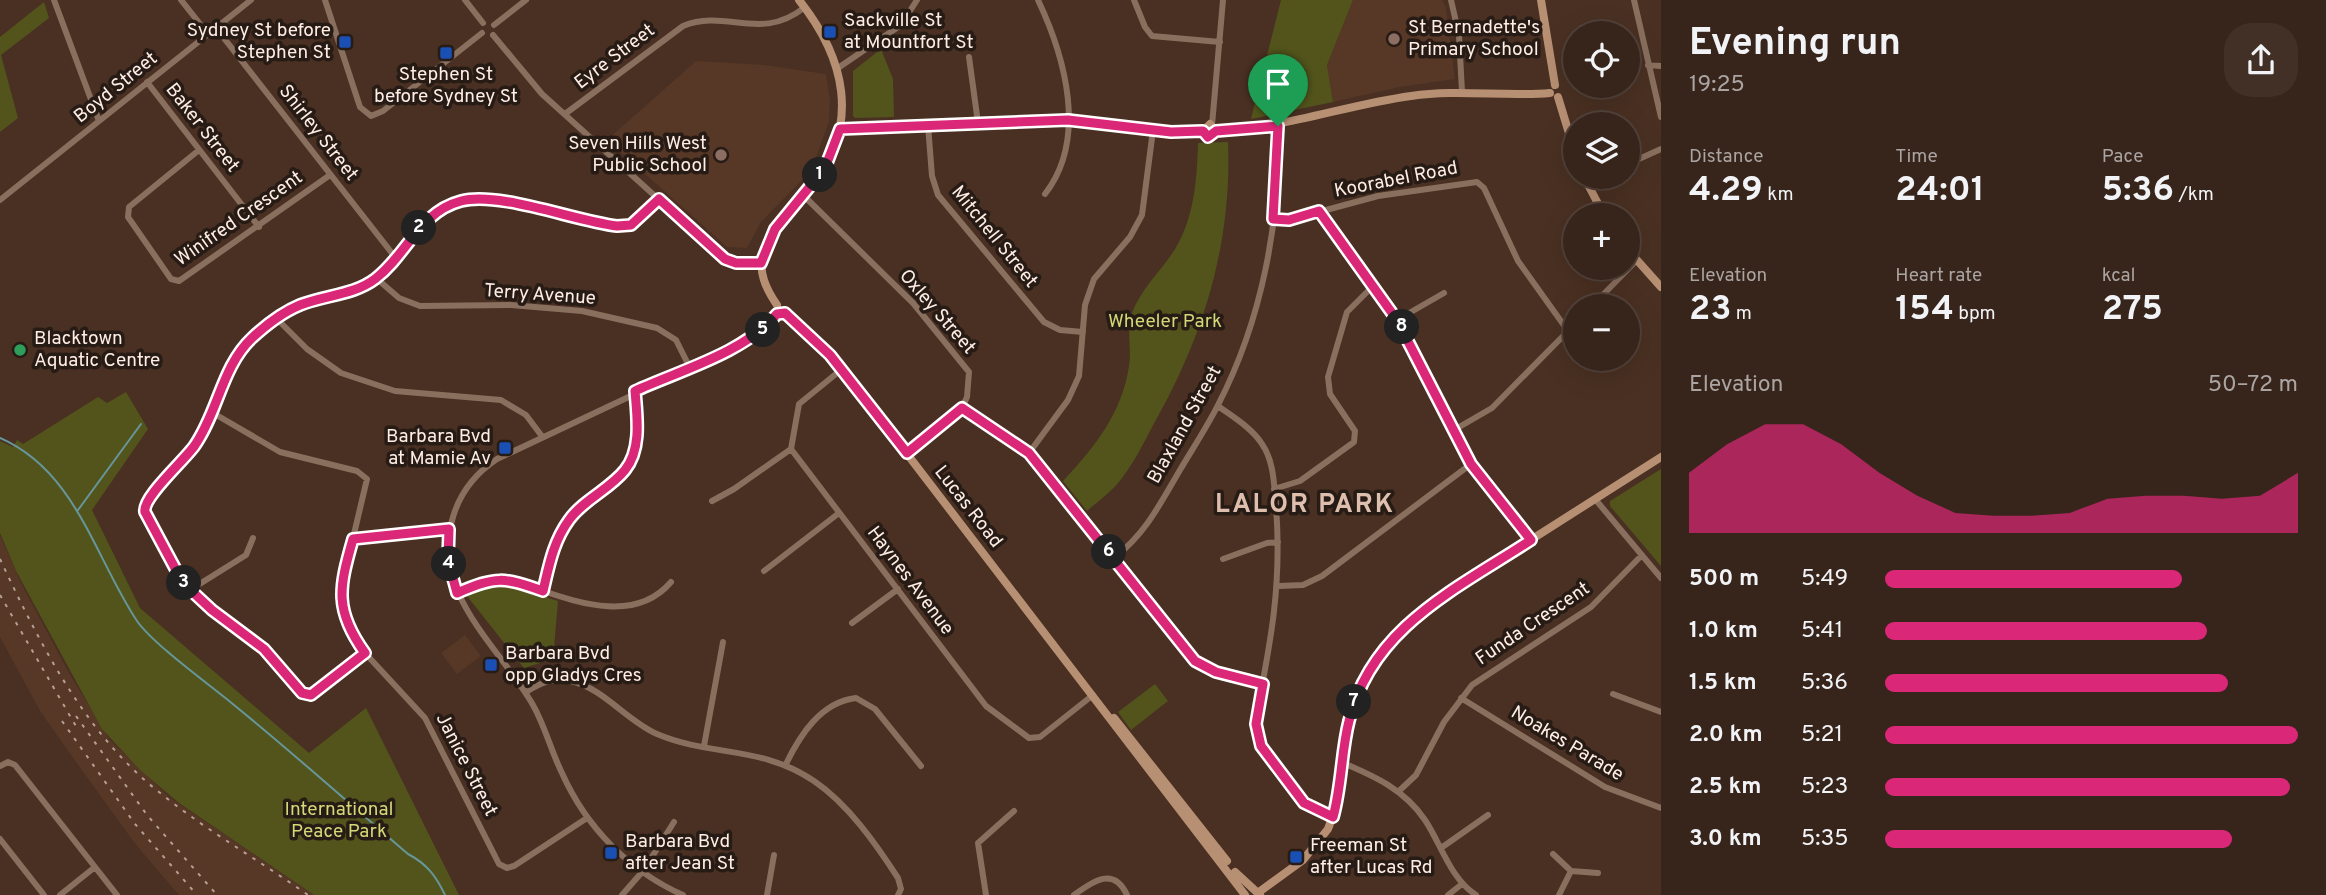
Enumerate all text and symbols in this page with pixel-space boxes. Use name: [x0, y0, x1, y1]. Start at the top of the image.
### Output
place label: Sackville St at Mountfort St: [844, 9, 974, 55]
place label: St Bernadette's Primary School: [1408, 16, 1540, 62]
place label: Sydney St before Stephen St: [187, 19, 331, 65]
street label: Eyre Street: [570, 19, 660, 95]
text: Evening run: [1689, 20, 1901, 69]
map controls: [1563, 21, 1640, 371]
button: locate: [1563, 21, 1640, 98]
button: share: [2224, 23, 2298, 97]
marker: Sackville St at Mountfort St: [822, 24, 838, 40]
marker: St Bernadette's Primary School: [1386, 31, 1402, 47]
marker: Sydney St before Stephen St: [337, 34, 353, 50]
marker: Stephen St before Sydney St: [438, 45, 454, 61]
street label: Boyd Street: [69, 47, 163, 129]
pin: [1248, 54, 1308, 126]
place label: Stephen St before Sydney St: [374, 63, 518, 109]
icon: arrive: [1259, 65, 1297, 103]
text: 19:25: [1689, 71, 1745, 100]
street label: Baker Street: [160, 79, 244, 177]
street label: Shirley Street: [273, 80, 363, 186]
button: layers: [1563, 112, 1640, 189]
place label: Seven Hills West Public School: [568, 132, 707, 178]
text: Distance: [1689, 145, 1764, 169]
text: Time: [1895, 145, 1938, 169]
text: Pace: [2102, 145, 2143, 169]
marker: Seven Hills West Public School: [713, 147, 729, 163]
street label: Koorabel Road: [1332, 156, 1460, 204]
pin: 1: [802, 158, 838, 192]
text: 1: [816, 162, 823, 186]
street label: Winifred Crescent: [170, 166, 308, 272]
text: 4.29: [1689, 169, 1763, 213]
text: 24:01: [1895, 169, 1985, 213]
text: 5:36: [2102, 169, 2174, 213]
street label: Mitchell Street: [945, 181, 1043, 293]
text: km: [1763, 183, 1794, 207]
text: /km: [2174, 183, 2214, 207]
button: +: [1563, 203, 1640, 280]
pin: 2: [402, 210, 436, 246]
text: 2: [413, 215, 424, 239]
text: Elevation: [1689, 264, 1767, 288]
text: Heart rate: [1895, 264, 1982, 288]
text: kcal: [2102, 264, 2135, 288]
street label: Oxley Street: [894, 265, 980, 359]
street label: Terry Avenue: [483, 279, 597, 311]
text: 23: [1689, 288, 1731, 332]
text: 154: [1895, 288, 1954, 332]
text: 275: [2102, 288, 2163, 332]
button: −: [1563, 294, 1640, 371]
text: m: [1731, 302, 1752, 326]
text: bpm: [1954, 302, 1996, 326]
park label: Wheeler Park: [1108, 310, 1222, 334]
pin: 8: [1384, 310, 1420, 344]
pin: 5: [746, 312, 780, 348]
text: 8: [1396, 314, 1407, 338]
text: 5: [757, 317, 768, 341]
place label: Blacktown Aquatic Centre: [34, 327, 160, 373]
marker: Blacktown Aquatic Centre: [12, 342, 28, 358]
street label: Blaxland Street: [1143, 362, 1227, 488]
text: Elevation: [1689, 371, 1784, 400]
text: 50–72 m: [2208, 371, 2298, 400]
place label: Barbara Bvd at Mamie Av: [386, 425, 491, 471]
marker: Barbara Bvd at Mamie Av: [497, 440, 513, 456]
street label: Lucas Road: [928, 461, 1008, 553]
district label: LALOR PARK: [1215, 489, 1395, 522]
street label: Haynes Avenue: [861, 522, 959, 640]
pin: 6: [1092, 534, 1126, 570]
text: 6: [1103, 539, 1114, 563]
pin: 4: [432, 546, 466, 582]
text: 4: [442, 551, 455, 575]
text: 500 m: [1689, 565, 1759, 594]
text: 5:49: [1801, 565, 1848, 594]
pin: 3: [166, 566, 202, 600]
text: 3: [178, 570, 189, 594]
street label: Funda Crescent: [1471, 577, 1595, 671]
text: 1.0 km: [1689, 617, 1758, 646]
text: 5:41: [1801, 617, 1843, 646]
place label: Barbara Bvd opp Gladys Cres: [505, 642, 642, 688]
marker: Barbara Bvd opp Gladys Cres: [483, 657, 499, 673]
text: 1.5 km: [1689, 669, 1757, 698]
text: 5:36: [1801, 669, 1848, 698]
pin: 7: [1336, 684, 1372, 720]
text: 7: [1348, 689, 1359, 713]
street label: Noakes Parade: [1506, 701, 1628, 787]
street label: Janice Street: [430, 709, 502, 821]
text: 2.0 km: [1689, 721, 1763, 750]
text: 5:21: [1801, 721, 1843, 750]
text: 2.5 km: [1689, 773, 1762, 802]
text: 5:23: [1801, 773, 1848, 802]
park label: International Peace Park: [285, 798, 393, 844]
text: 3.0 km: [1689, 825, 1762, 854]
text: 5:35: [1801, 825, 1849, 854]
place label: Barbara Bvd after Jean St: [625, 830, 735, 876]
place label: Freeman St after Lucas Rd: [1310, 834, 1432, 880]
marker: Barbara Bvd after Jean St: [603, 845, 619, 861]
marker: Freeman St after Lucas Rd: [1288, 849, 1304, 865]

